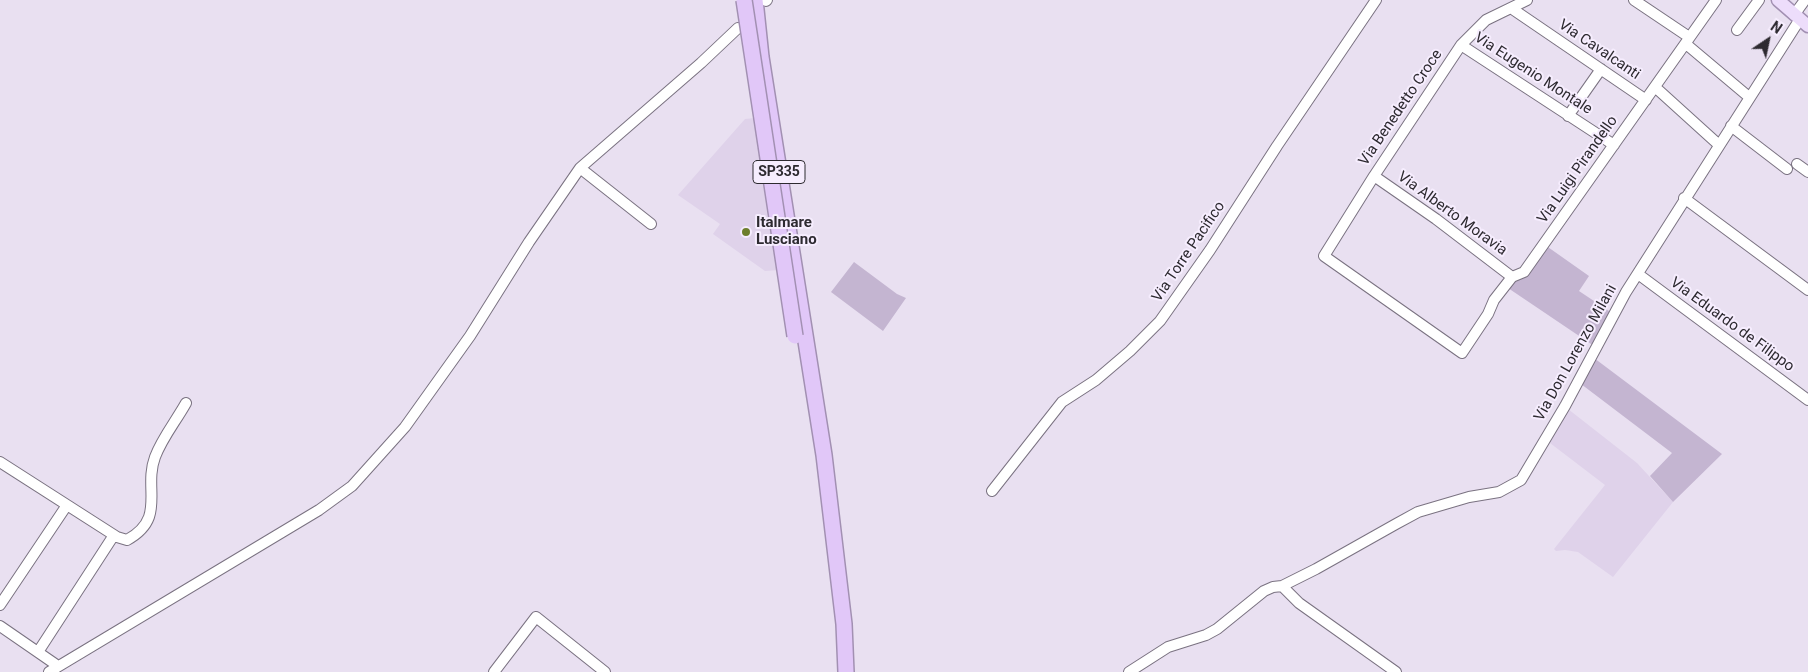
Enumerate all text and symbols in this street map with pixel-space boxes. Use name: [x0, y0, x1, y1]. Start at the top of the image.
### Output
north arrow: [1743, 15, 1793, 65]
street label: Via Cavalcanti: [1555, 16, 1643, 84]
text: N: [1768, 18, 1785, 37]
street label: Via Eugenio Montale: [1471, 29, 1595, 119]
street label: Via Benedetto Croce: [1356, 47, 1446, 169]
street label: Via Luigi Pirandello: [1534, 113, 1622, 227]
road number: SP335: [753, 160, 805, 183]
street label: Via Alberto Moravia: [1394, 168, 1510, 260]
street label: Via Torre Pacifico: [1149, 198, 1229, 306]
place label: Italmare Lusciano: [756, 214, 817, 249]
marker: Italmare Lusciano: [740, 226, 752, 238]
street label: Via Eduardo de Filippo: [1667, 274, 1797, 376]
street label: Via Don Lorenzo Milani: [1531, 282, 1621, 424]

